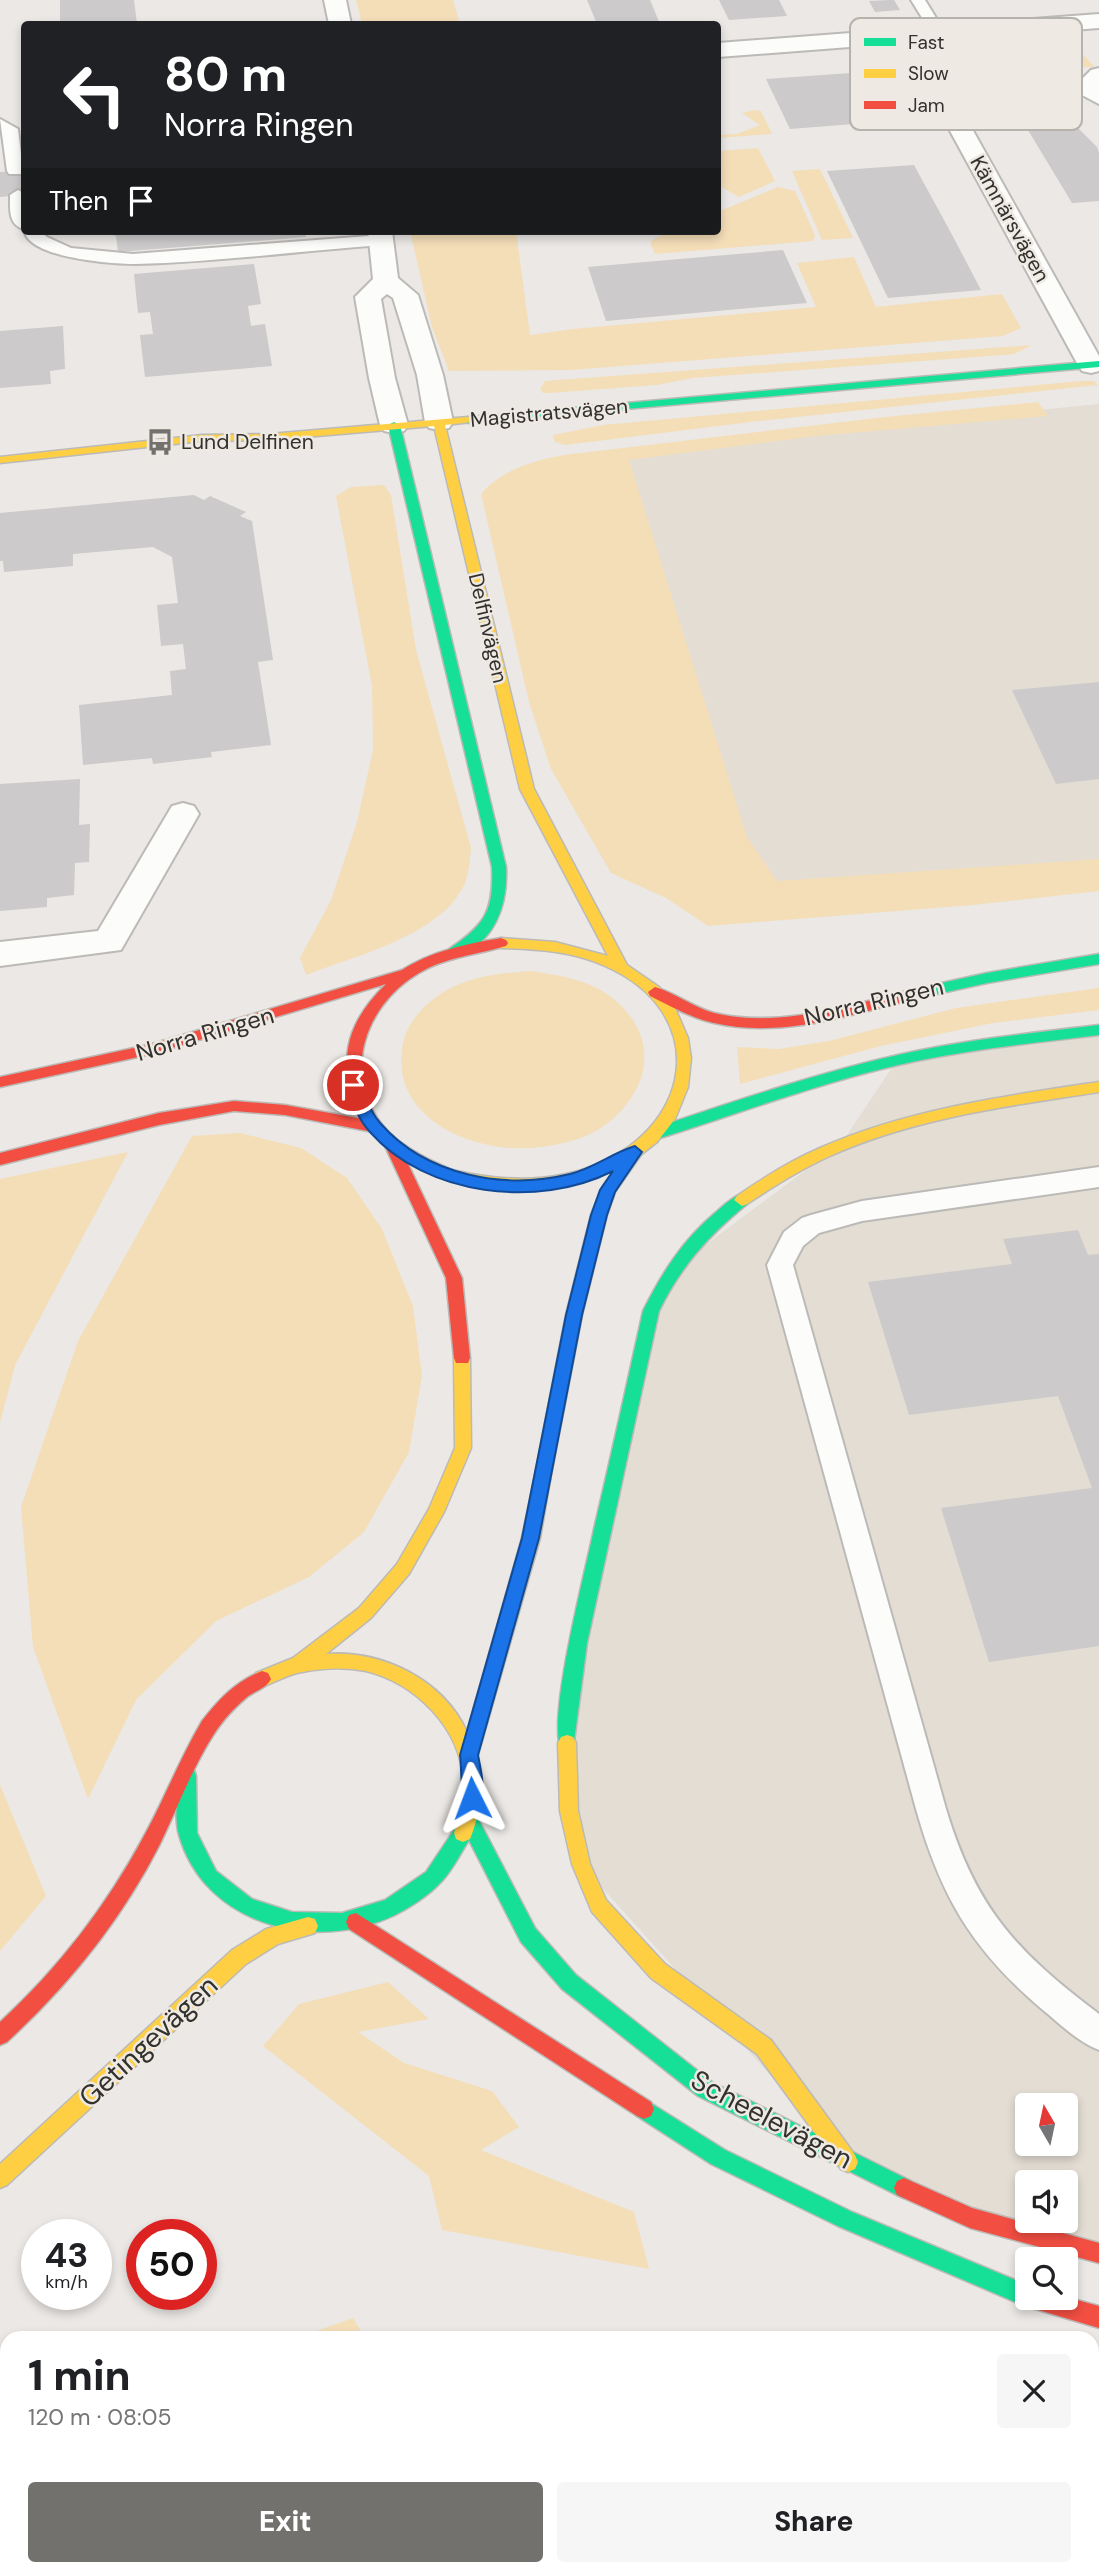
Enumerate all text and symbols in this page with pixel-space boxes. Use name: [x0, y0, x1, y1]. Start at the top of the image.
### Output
legend: [850, 18, 1082, 130]
text: Fast: [908, 30, 944, 55]
text: 80 m: [164, 42, 287, 106]
icon: left: [49, 49, 140, 140]
text: Slow: [908, 61, 949, 86]
text: Jam: [908, 93, 945, 118]
text: Norra Ringen: [164, 104, 354, 146]
street label: Kämnärsvägen: [964, 151, 1056, 287]
icon: arrive: [122, 182, 160, 220]
text: Then: [49, 184, 108, 218]
street label: Magistratsvägen: [469, 392, 629, 434]
bus stop icon: Lund Delfinen: [145, 427, 175, 457]
place label: Lund Delfinen: [181, 428, 314, 456]
street label: Delfinvägen: [462, 570, 514, 686]
street label: Norra Ringen: [801, 970, 947, 1033]
street label: Norra Ringen: [132, 999, 277, 1068]
pin: [323, 1055, 383, 1115]
icon: arrive: [334, 1066, 372, 1104]
position arrow: [435, 1761, 509, 1835]
street label: Getingevägen: [71, 1967, 226, 2115]
street label: Scheelevägen: [684, 2061, 859, 2178]
north arrow: [1015, 2093, 1078, 2156]
map controls: [1015, 2093, 1078, 2310]
button: sound: [1015, 2170, 1078, 2233]
speed limit sign: 50: [126, 2219, 217, 2310]
text: 43: [45, 2232, 88, 2278]
button: search: [1015, 2247, 1078, 2310]
text: km/h: [45, 2270, 88, 2294]
text: 1 min: [28, 2348, 131, 2403]
button: close: [997, 2354, 1071, 2428]
text: 120 m · 08:05: [28, 2402, 171, 2432]
button: Exit: [28, 2482, 543, 2562]
button: Share: [557, 2482, 1071, 2562]

